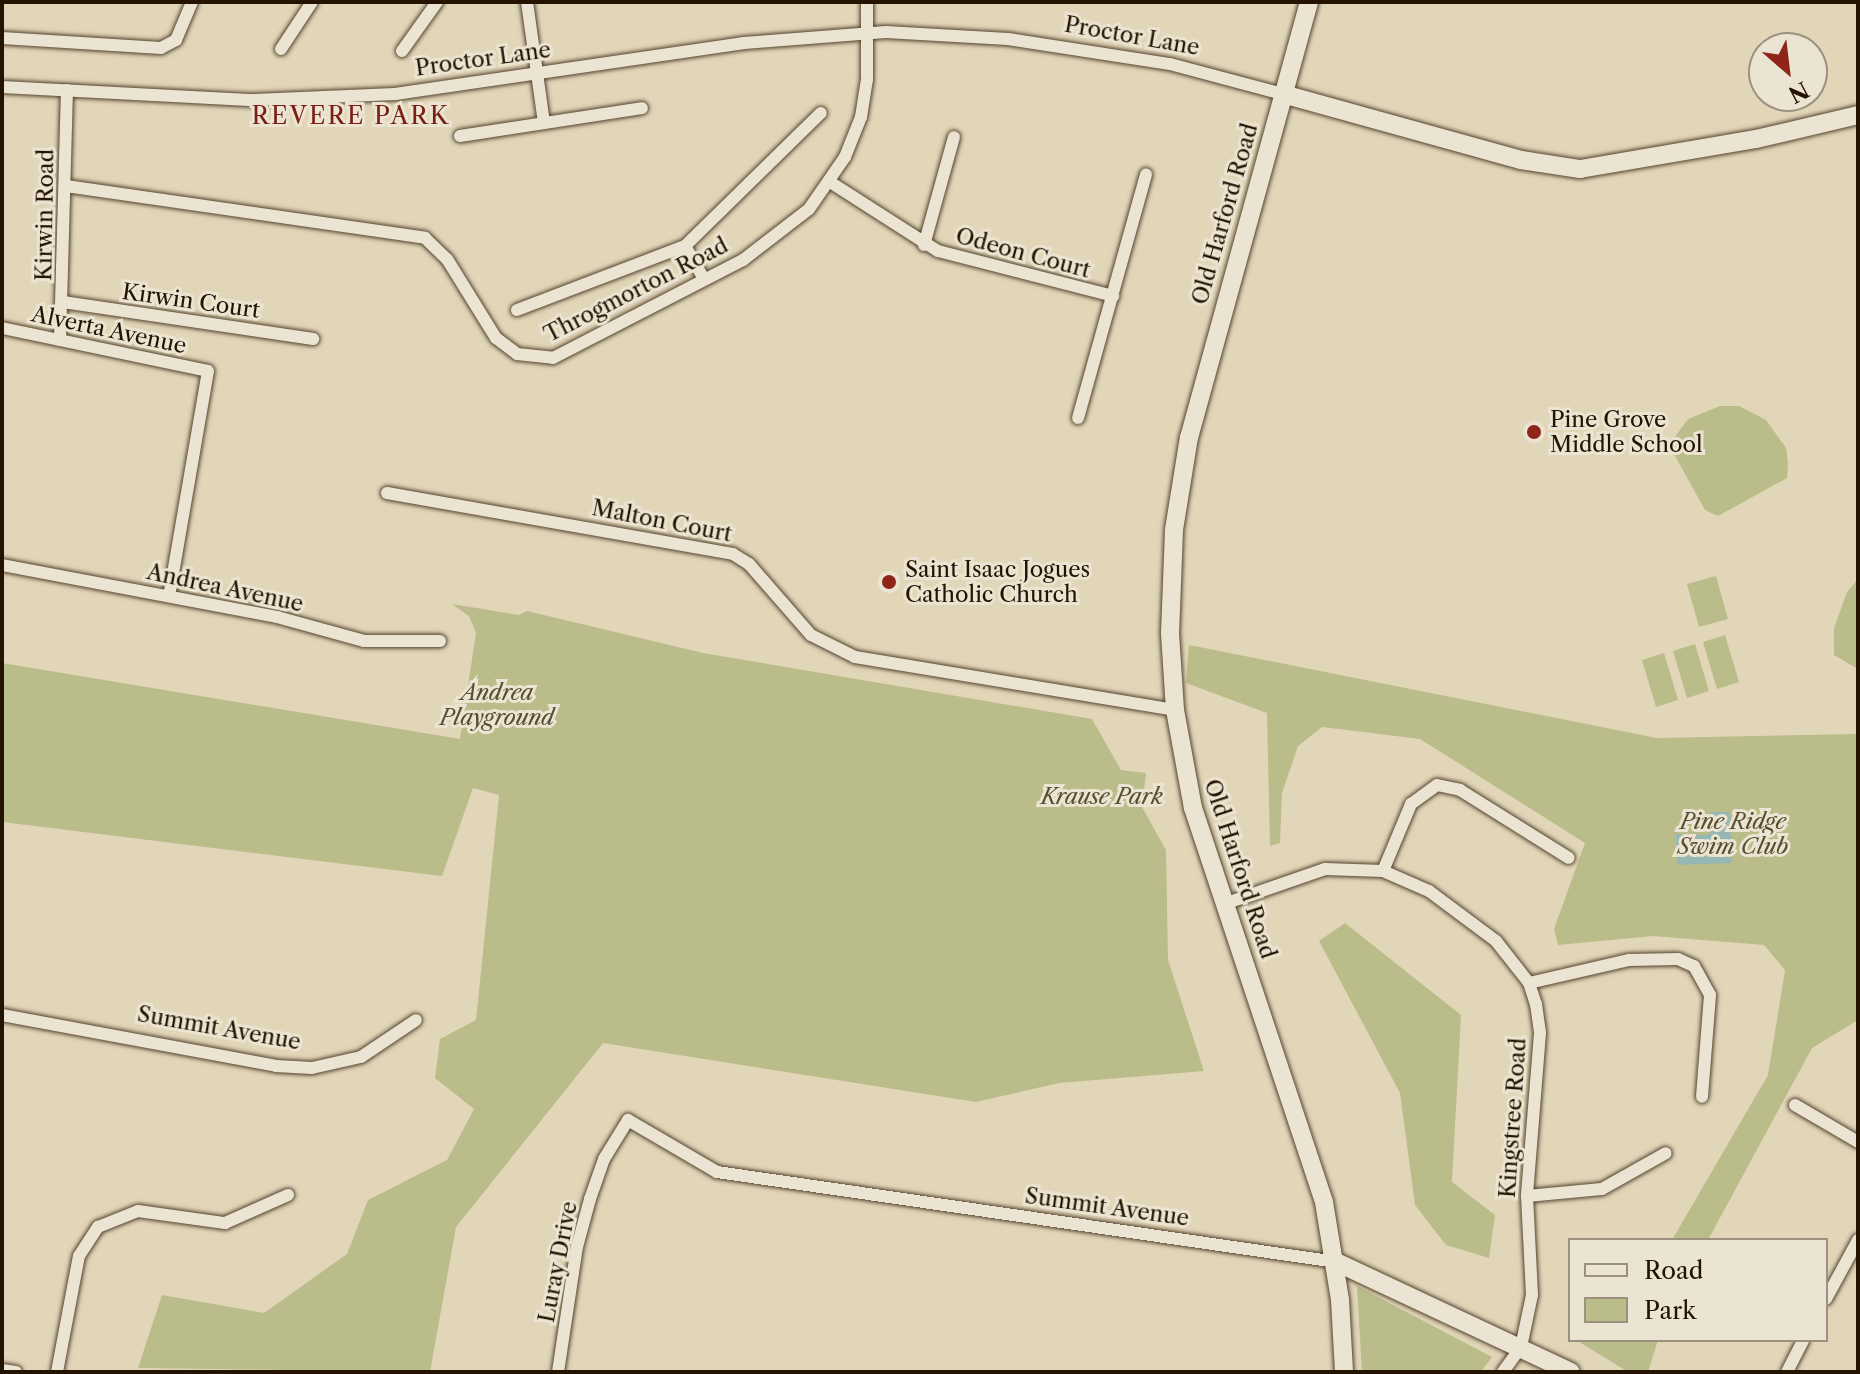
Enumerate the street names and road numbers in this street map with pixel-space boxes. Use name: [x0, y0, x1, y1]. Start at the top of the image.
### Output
street label: Proctor Lane: [1062, 11, 1202, 61]
street label: Proctor Lane: [413, 36, 553, 82]
street label: Old Harford Road: [1187, 120, 1263, 308]
street label: Kirwin Road: [31, 149, 59, 281]
street label: Odeon Court: [953, 222, 1093, 284]
street label: Throgmorton Road: [540, 232, 732, 348]
street label: Kirwin Court: [121, 278, 261, 324]
street label: Alverta Avenue: [29, 301, 189, 359]
street label: Malton Court: [590, 494, 734, 548]
street label: Andrea Avenue: [144, 558, 306, 618]
street label: Old Harford Road: [1199, 776, 1281, 962]
street label: Summit Avenue: [135, 1001, 303, 1055]
street label: Kingstree Road: [1494, 1037, 1532, 1199]
street label: Summit Avenue: [1023, 1182, 1191, 1232]
street label: Luray Drive: [533, 1199, 583, 1325]

